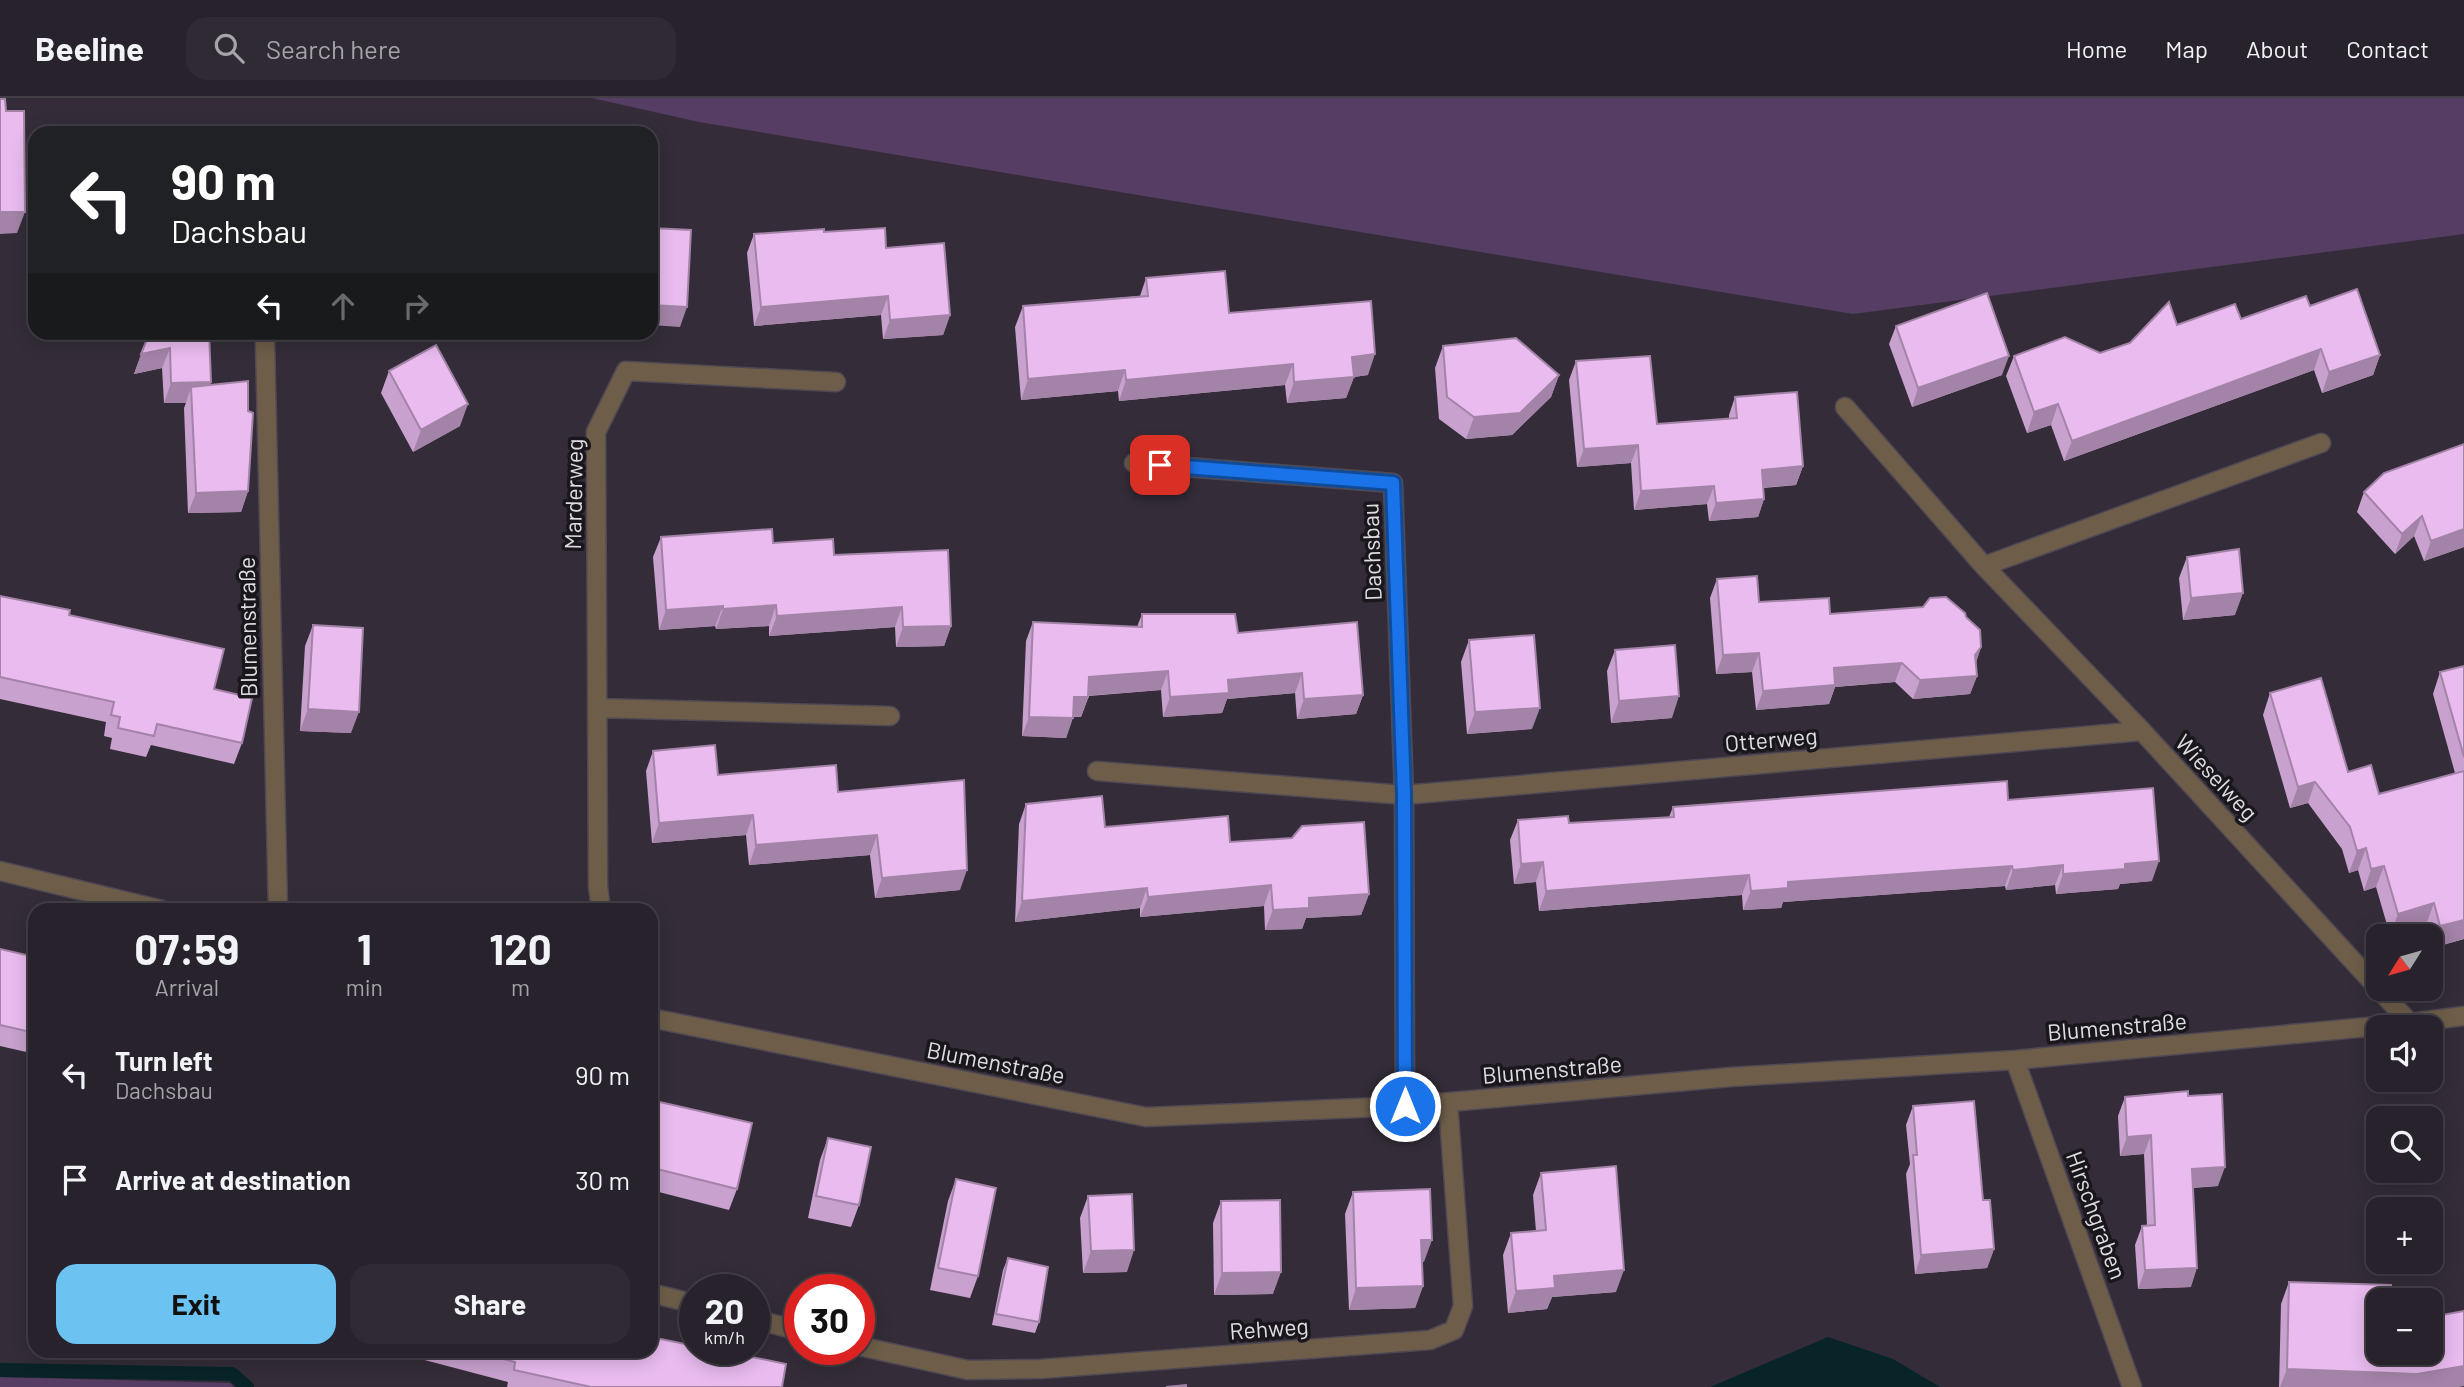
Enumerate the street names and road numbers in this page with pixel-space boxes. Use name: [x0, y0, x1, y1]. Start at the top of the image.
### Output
street label: Marderweg: [558, 438, 588, 550]
street label: Dachsbau: [1355, 503, 1387, 601]
street label: Blumenstraße: [232, 557, 262, 697]
street label: Otterweg: [1724, 721, 1818, 757]
street label: Wieselweg: [2170, 728, 2264, 826]
street label: Blumenstraße: [2046, 1006, 2188, 1046]
street label: Blumenstraße: [925, 1035, 1067, 1089]
street label: Blumenstraße: [1481, 1049, 1623, 1089]
street label: Hirschgraben: [2061, 1147, 2133, 1283]
street label: Rehweg: [1229, 1311, 1309, 1345]

